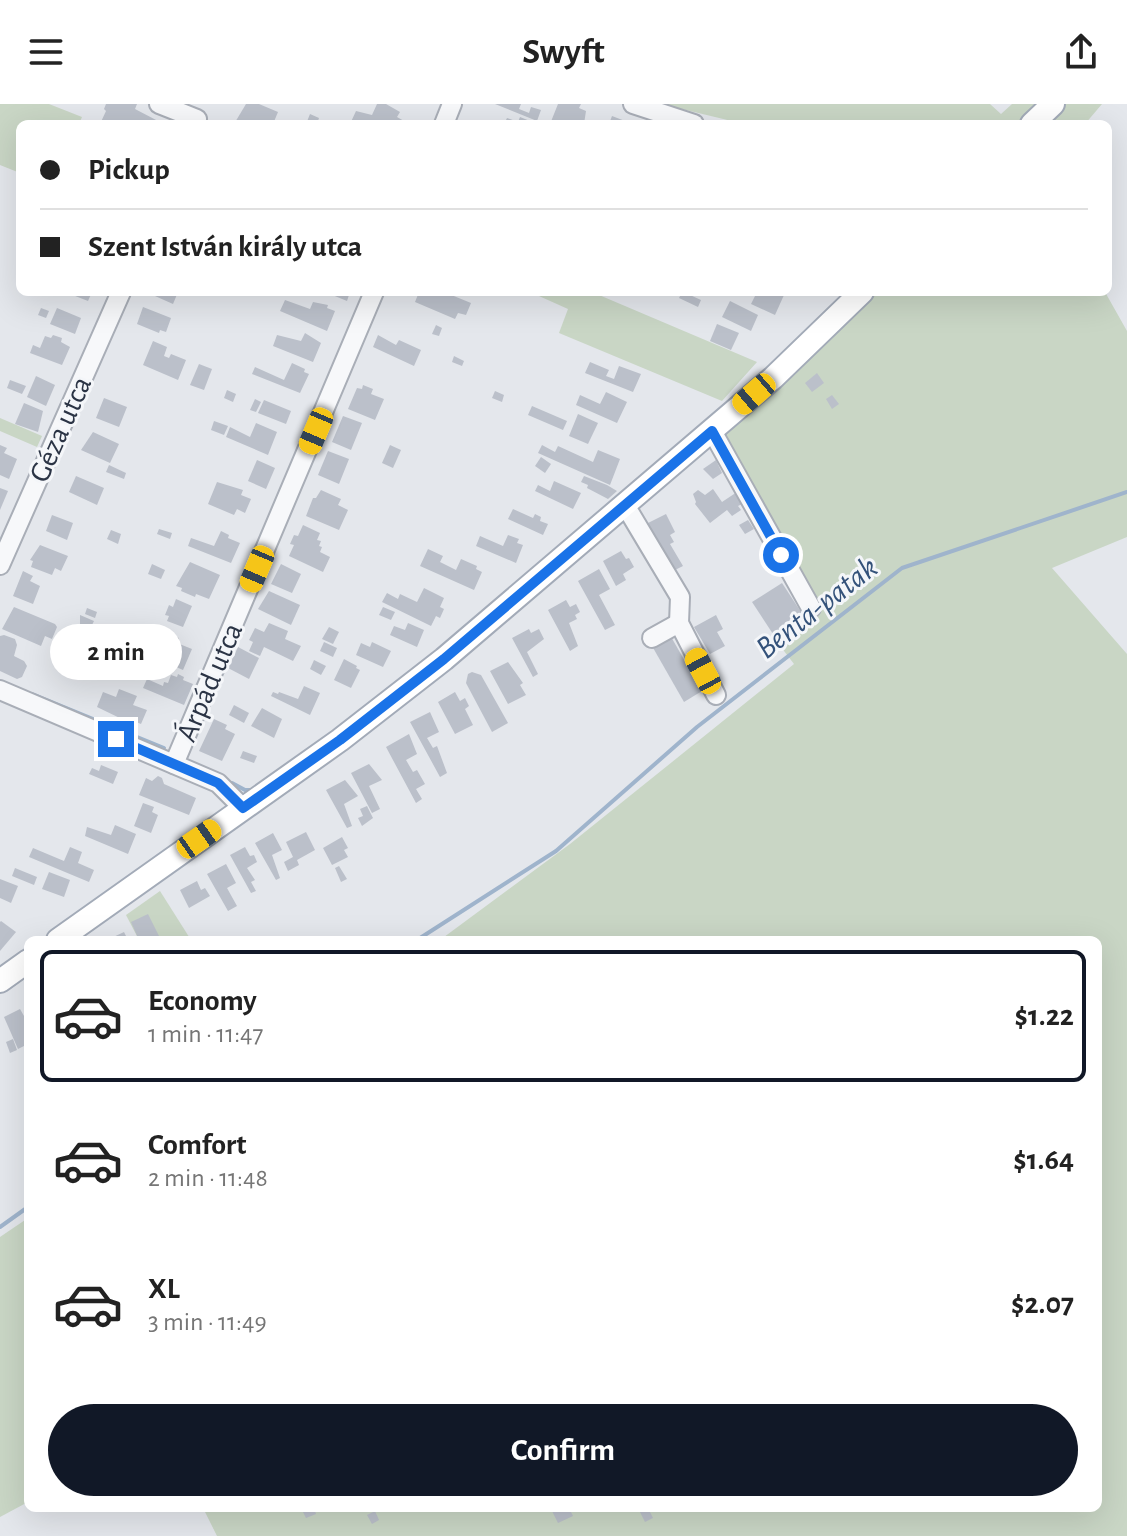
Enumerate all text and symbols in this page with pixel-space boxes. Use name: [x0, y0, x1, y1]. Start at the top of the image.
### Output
icon: menu: [24, 30, 68, 74]
icon: share: [1059, 30, 1103, 74]
text: Swyft: [522, 34, 605, 70]
text: Pickup: [88, 155, 170, 185]
text: Szent István király utca: [88, 232, 362, 262]
car: [728, 369, 780, 419]
street label: Géza utca: [24, 372, 97, 487]
car: [296, 404, 336, 458]
route start: [763, 537, 799, 573]
car: [237, 542, 277, 596]
water label: Benta-patak: [750, 551, 884, 666]
street label: Árpád utca: [170, 618, 248, 746]
callout: 2 min: [50, 623, 182, 679]
text: 2 min: [87, 639, 145, 665]
car: [681, 644, 725, 698]
route end: [98, 721, 134, 757]
car: [172, 815, 226, 863]
icon: car: [52, 980, 124, 1052]
text: Economy: [148, 986, 257, 1016]
text: $1.22: [1015, 1001, 1074, 1031]
text: 1 min · 11:47: [148, 1021, 263, 1047]
icon: car: [52, 1124, 124, 1196]
text: Comfort: [148, 1130, 247, 1160]
text: $1.64: [1013, 1145, 1074, 1175]
text: 2 min · 11:48: [148, 1165, 268, 1191]
icon: car: [52, 1268, 124, 1340]
text: XL: [148, 1274, 180, 1304]
text: $2.07: [1011, 1289, 1074, 1319]
text: 3 min · 11:49: [148, 1309, 267, 1335]
button: Confirm: [48, 1404, 1078, 1496]

